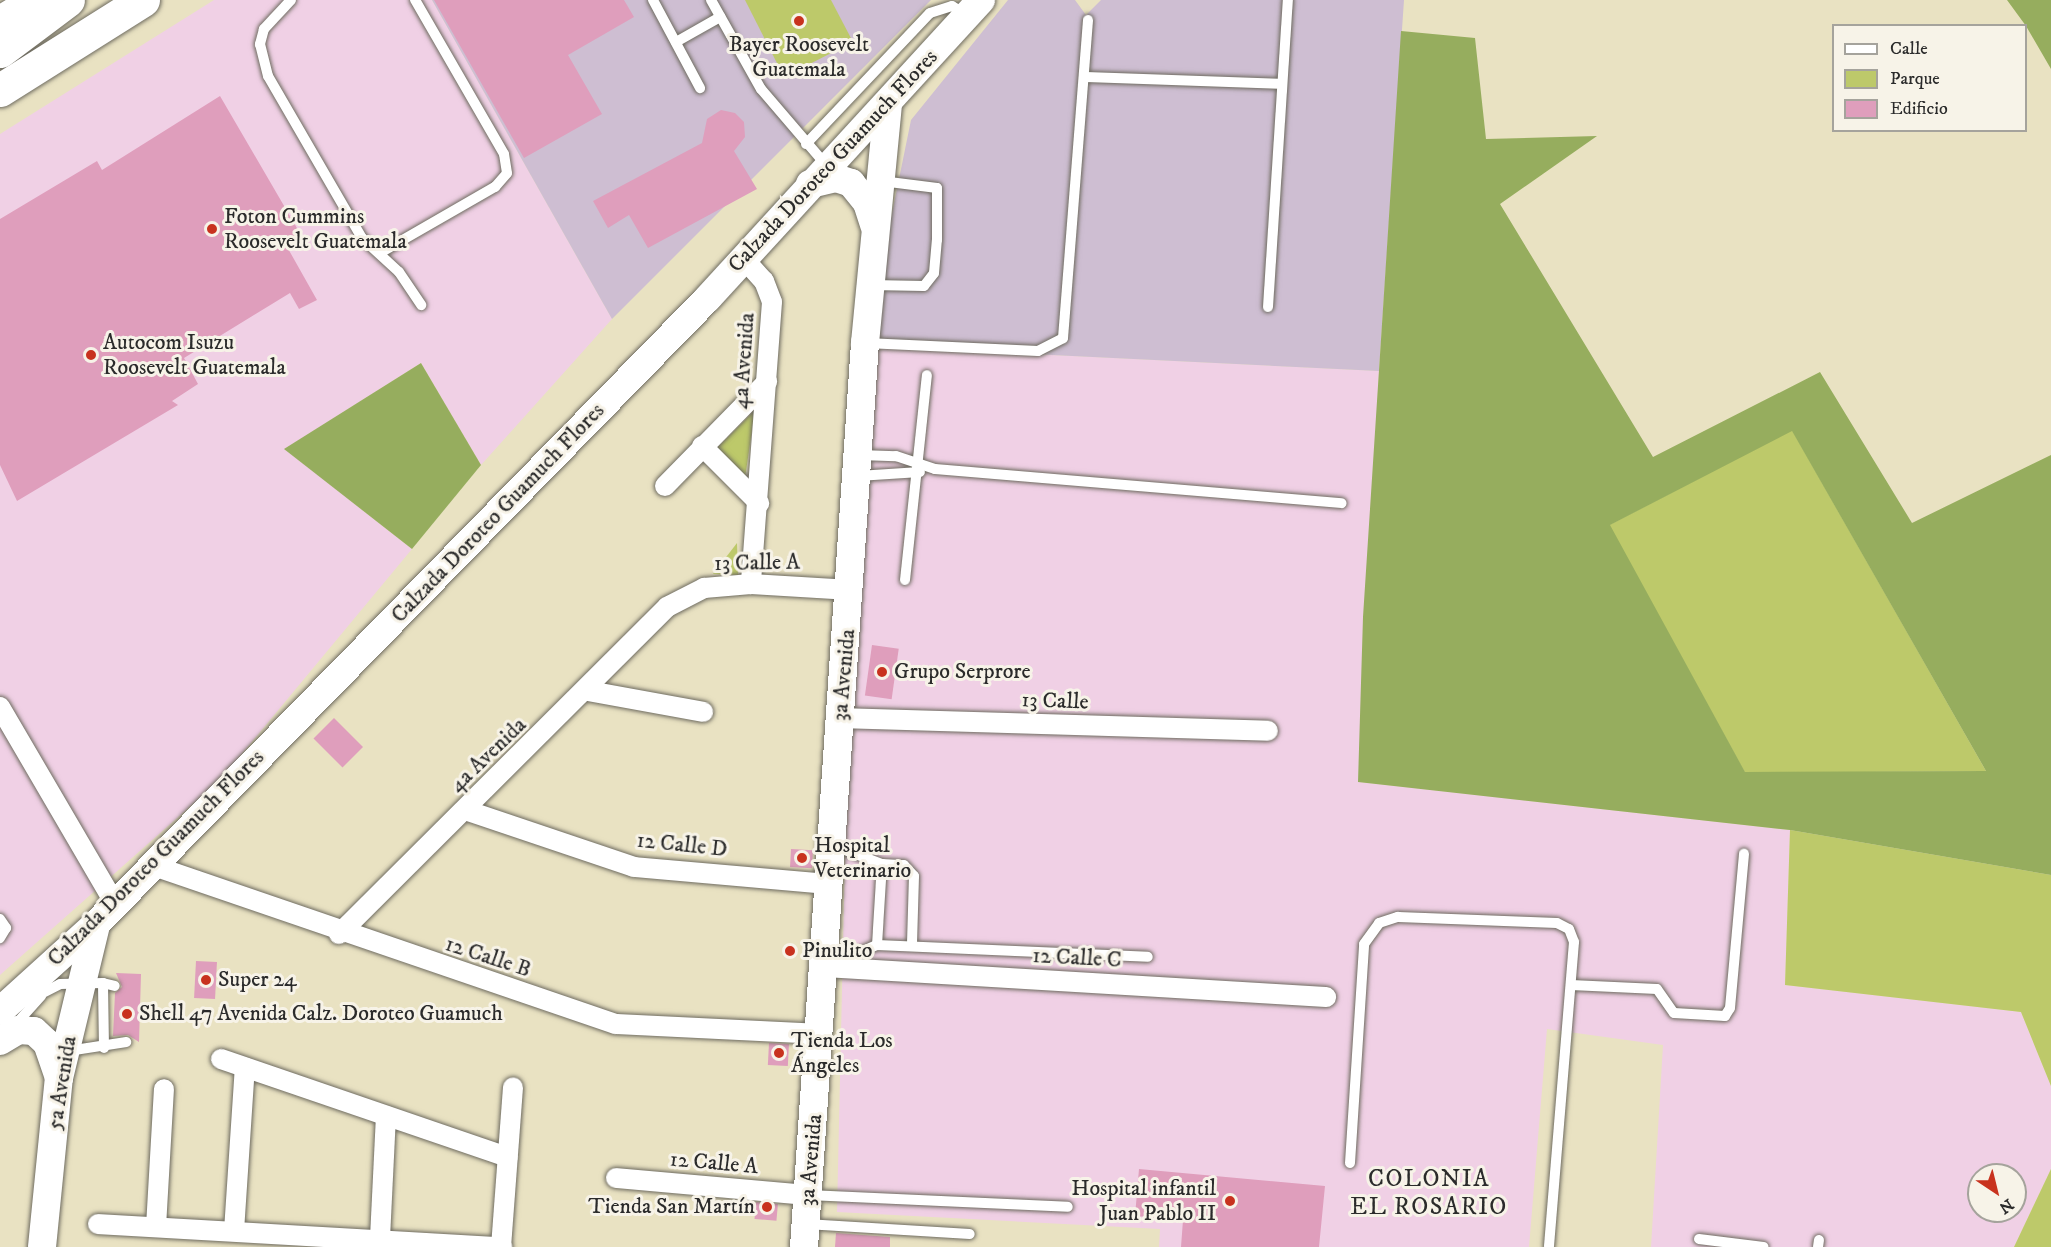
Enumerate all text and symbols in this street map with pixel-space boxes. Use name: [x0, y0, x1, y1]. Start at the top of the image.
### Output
marker: Bayer Roosevelt Guatemala: [792, 14, 806, 28]
legend: [1832, 24, 2027, 132]
place label: Bayer Roosevelt Guatemala: [729, 31, 869, 82]
text: Calle: [1890, 38, 1928, 60]
street label: Calzada Doroteo Guamuch Flores: [723, 44, 943, 278]
text: Parque: [1890, 68, 1940, 90]
text: Edificio: [1890, 98, 1948, 120]
place label: Foton Cummins Roosevelt Guatemala: [224, 203, 407, 254]
marker: Foton Cummins Roosevelt Guatemala: [205, 222, 219, 236]
street label: 4a Avenida: [727, 312, 761, 410]
place label: Autocom Isuzu Roosevelt Guatemala: [103, 329, 286, 380]
marker: Autocom Isuzu Roosevelt Guatemala: [84, 348, 98, 362]
street label: Calzada Doroteo Guamuch Flores: [386, 398, 610, 628]
street label: 13 Calle A: [714, 549, 800, 577]
street label: 3a Avenida: [827, 628, 861, 722]
place label: Grupo Serprore: [894, 659, 1031, 685]
marker: Grupo Serprore: [875, 665, 889, 679]
street label: 13 Calle: [1021, 687, 1089, 715]
street label: 4a Avenida: [444, 712, 532, 798]
street label: Calzada Doroteo Guamuch Flores: [42, 744, 270, 972]
street label: 12 Calle D: [635, 827, 729, 863]
place label: Hospital Veterinario: [814, 832, 911, 884]
marker: Hospital Veterinario: [795, 851, 809, 865]
street label: 12 Calle B: [442, 931, 534, 983]
place label: Pinulito: [802, 938, 872, 964]
street label: 12 Calle C: [1032, 942, 1122, 974]
marker: Pinulito: [783, 944, 797, 958]
place label: Super 24: [218, 967, 297, 993]
marker: Super 24: [199, 973, 213, 987]
place label: Shell 47 Avenida Calz. Doroteo Guamuch: [139, 1001, 503, 1027]
marker: Shell 47 Avenida Calz. Doroteo Guamuch: [120, 1007, 134, 1021]
place label: Tienda Los Ángeles: [791, 1027, 893, 1078]
street label: 5a Avenida: [42, 1034, 82, 1132]
marker: Tienda Los Ángeles: [772, 1046, 786, 1060]
street label: 3a Avenida: [794, 1113, 828, 1207]
street label: 12 Calle A: [669, 1146, 759, 1180]
north arrow: [1967, 1163, 2027, 1223]
district label: COLONIA EL ROSARIO: [1350, 1166, 1508, 1222]
place label: Hospital infantil Juan Pablo II: [1071, 1175, 1216, 1226]
marker: Hospital infantil Juan Pablo II: [1221, 1192, 1239, 1210]
place label: Tienda San Martín: [588, 1194, 755, 1220]
text: N: [1995, 1194, 2017, 1218]
marker: Tienda San Martín: [760, 1200, 774, 1214]

